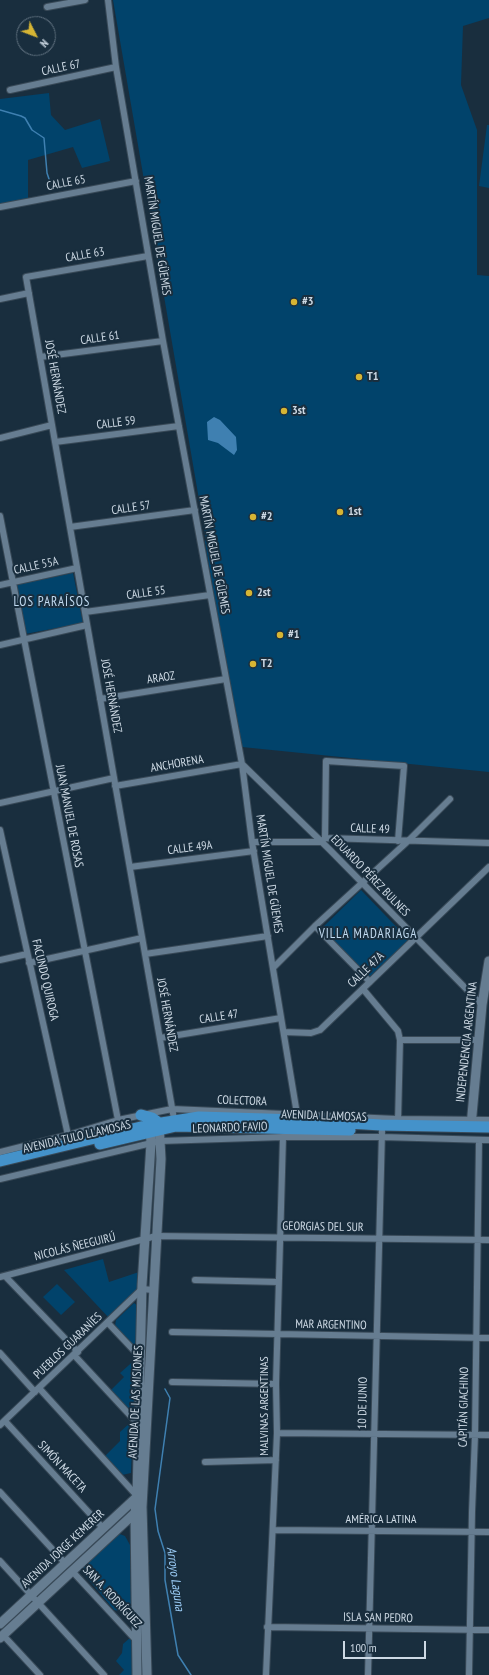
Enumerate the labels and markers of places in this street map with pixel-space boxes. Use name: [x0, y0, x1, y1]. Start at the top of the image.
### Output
place label: #3: [302, 295, 313, 309]
marker: #3: [289, 297, 299, 307]
place label: T1: [367, 370, 378, 384]
marker: T1: [354, 372, 364, 382]
place label: 3st: [292, 404, 305, 418]
marker: 3st: [279, 406, 289, 416]
place label: 1st: [348, 505, 361, 519]
marker: 1st: [335, 507, 345, 517]
place label: #2: [261, 510, 272, 524]
marker: #2: [248, 512, 258, 522]
place label: 2st: [257, 586, 270, 600]
marker: 2st: [244, 588, 254, 598]
place label: #1: [288, 628, 299, 642]
marker: #1: [275, 630, 285, 640]
place label: T2: [261, 657, 272, 671]
marker: T2: [248, 659, 258, 669]

